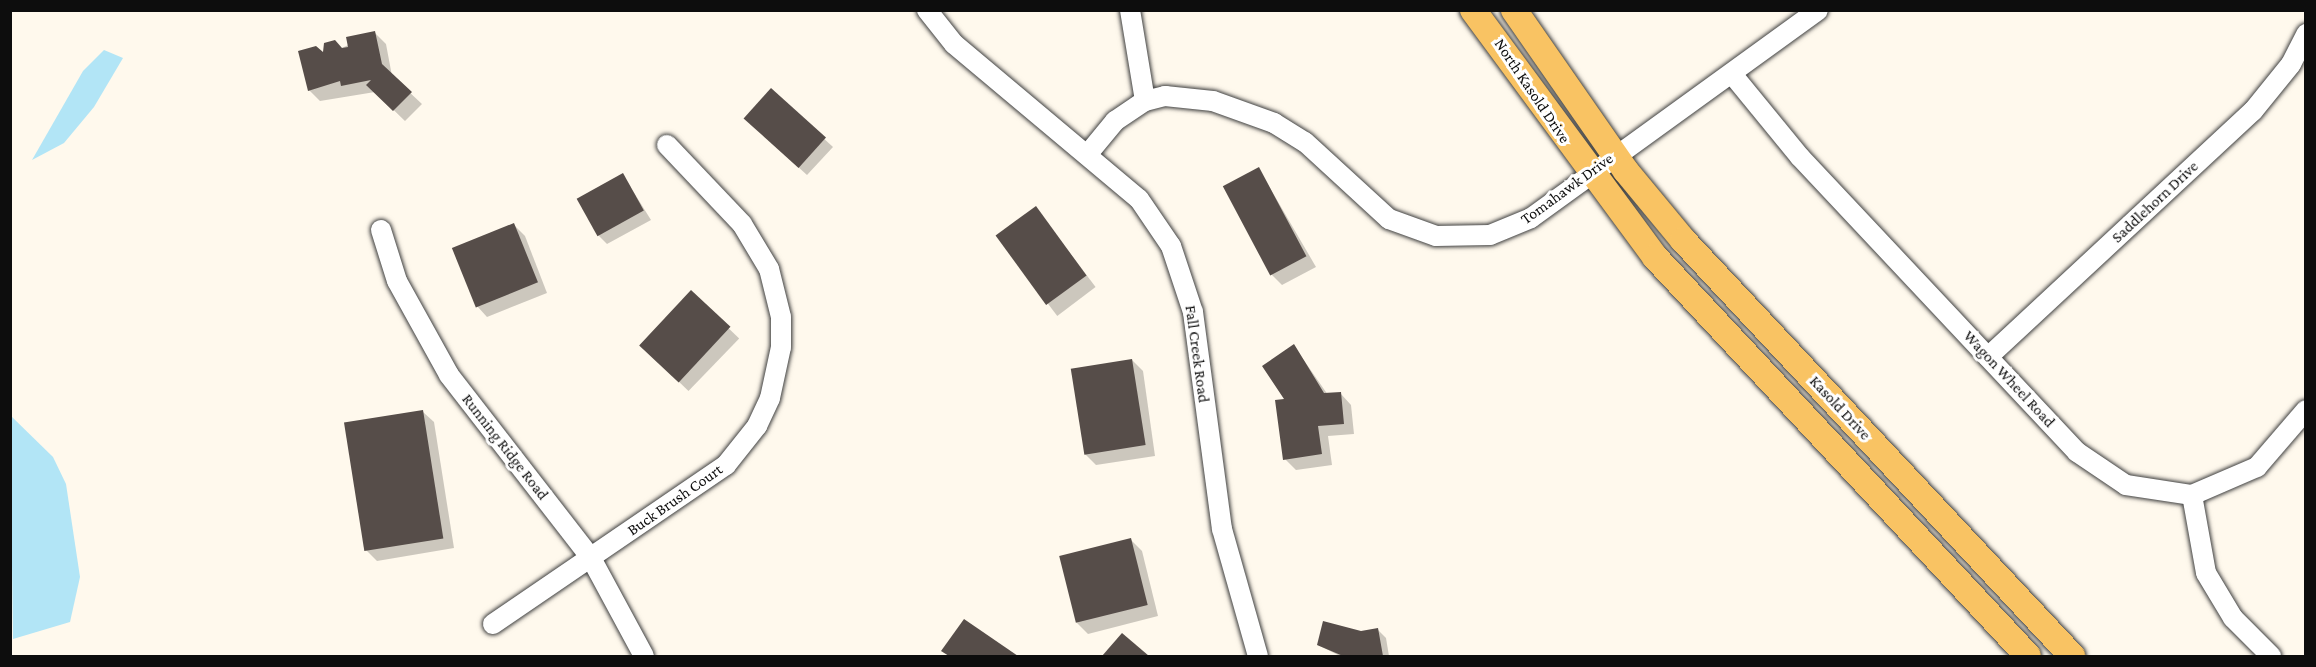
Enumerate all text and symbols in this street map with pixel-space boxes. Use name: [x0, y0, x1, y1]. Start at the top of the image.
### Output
street label: North Kasold Drive: [1490, 35, 1574, 147]
street label: Tomahawk Drive: [1517, 149, 1617, 229]
street label: Saddlehorn Drive: [2108, 157, 2202, 247]
street label: Fall Creek Road: [1181, 304, 1213, 404]
street label: Wagon Wheel Road: [1959, 327, 2059, 431]
street label: Kasold Drive: [1805, 372, 1875, 444]
street label: Running Ridge Road: [458, 390, 552, 504]
street label: Buck Brush Court: [624, 460, 726, 540]

